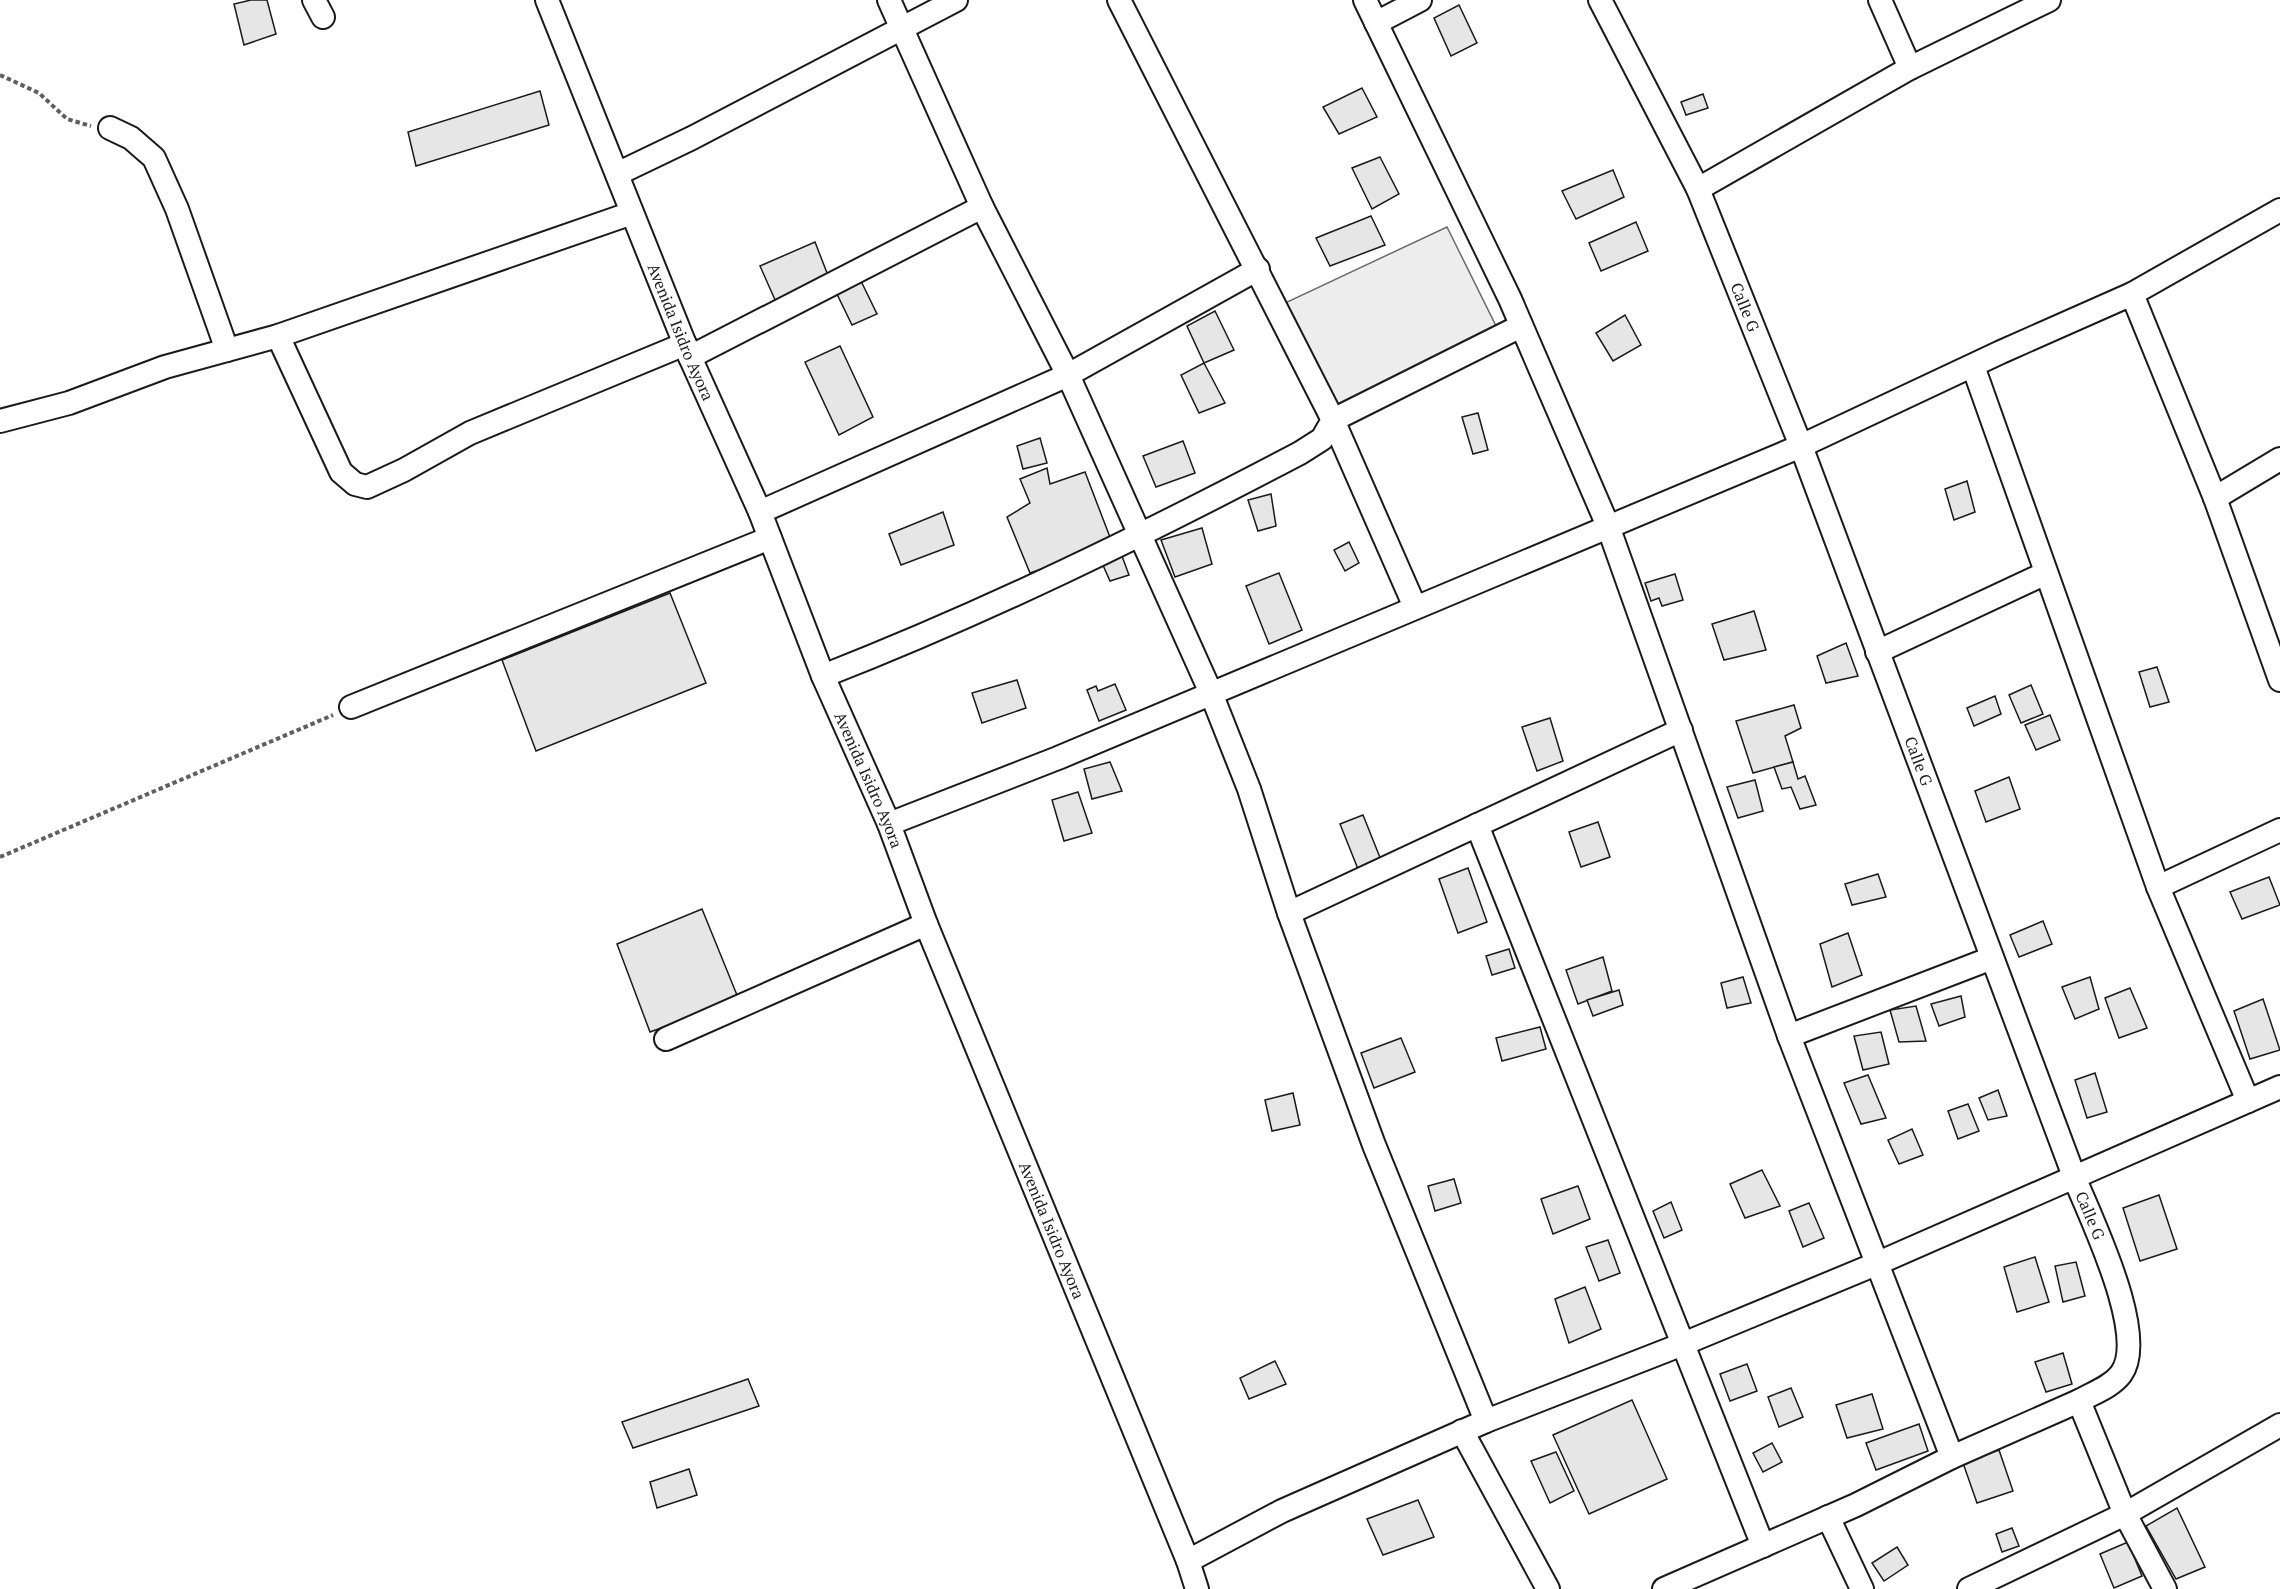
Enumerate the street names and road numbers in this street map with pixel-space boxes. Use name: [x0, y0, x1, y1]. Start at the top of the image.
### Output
street label: Avenida Isidro Ayora: [643, 260, 719, 404]
street label: Calle G: [1726, 279, 1765, 335]
street label: Avenida Isidro Ayora: [829, 708, 908, 851]
street label: Calle G: [1899, 733, 1938, 789]
street label: Avenida Isidro Ayora: [1014, 1158, 1090, 1302]
street label: Calle G: [2070, 1188, 2110, 1243]

